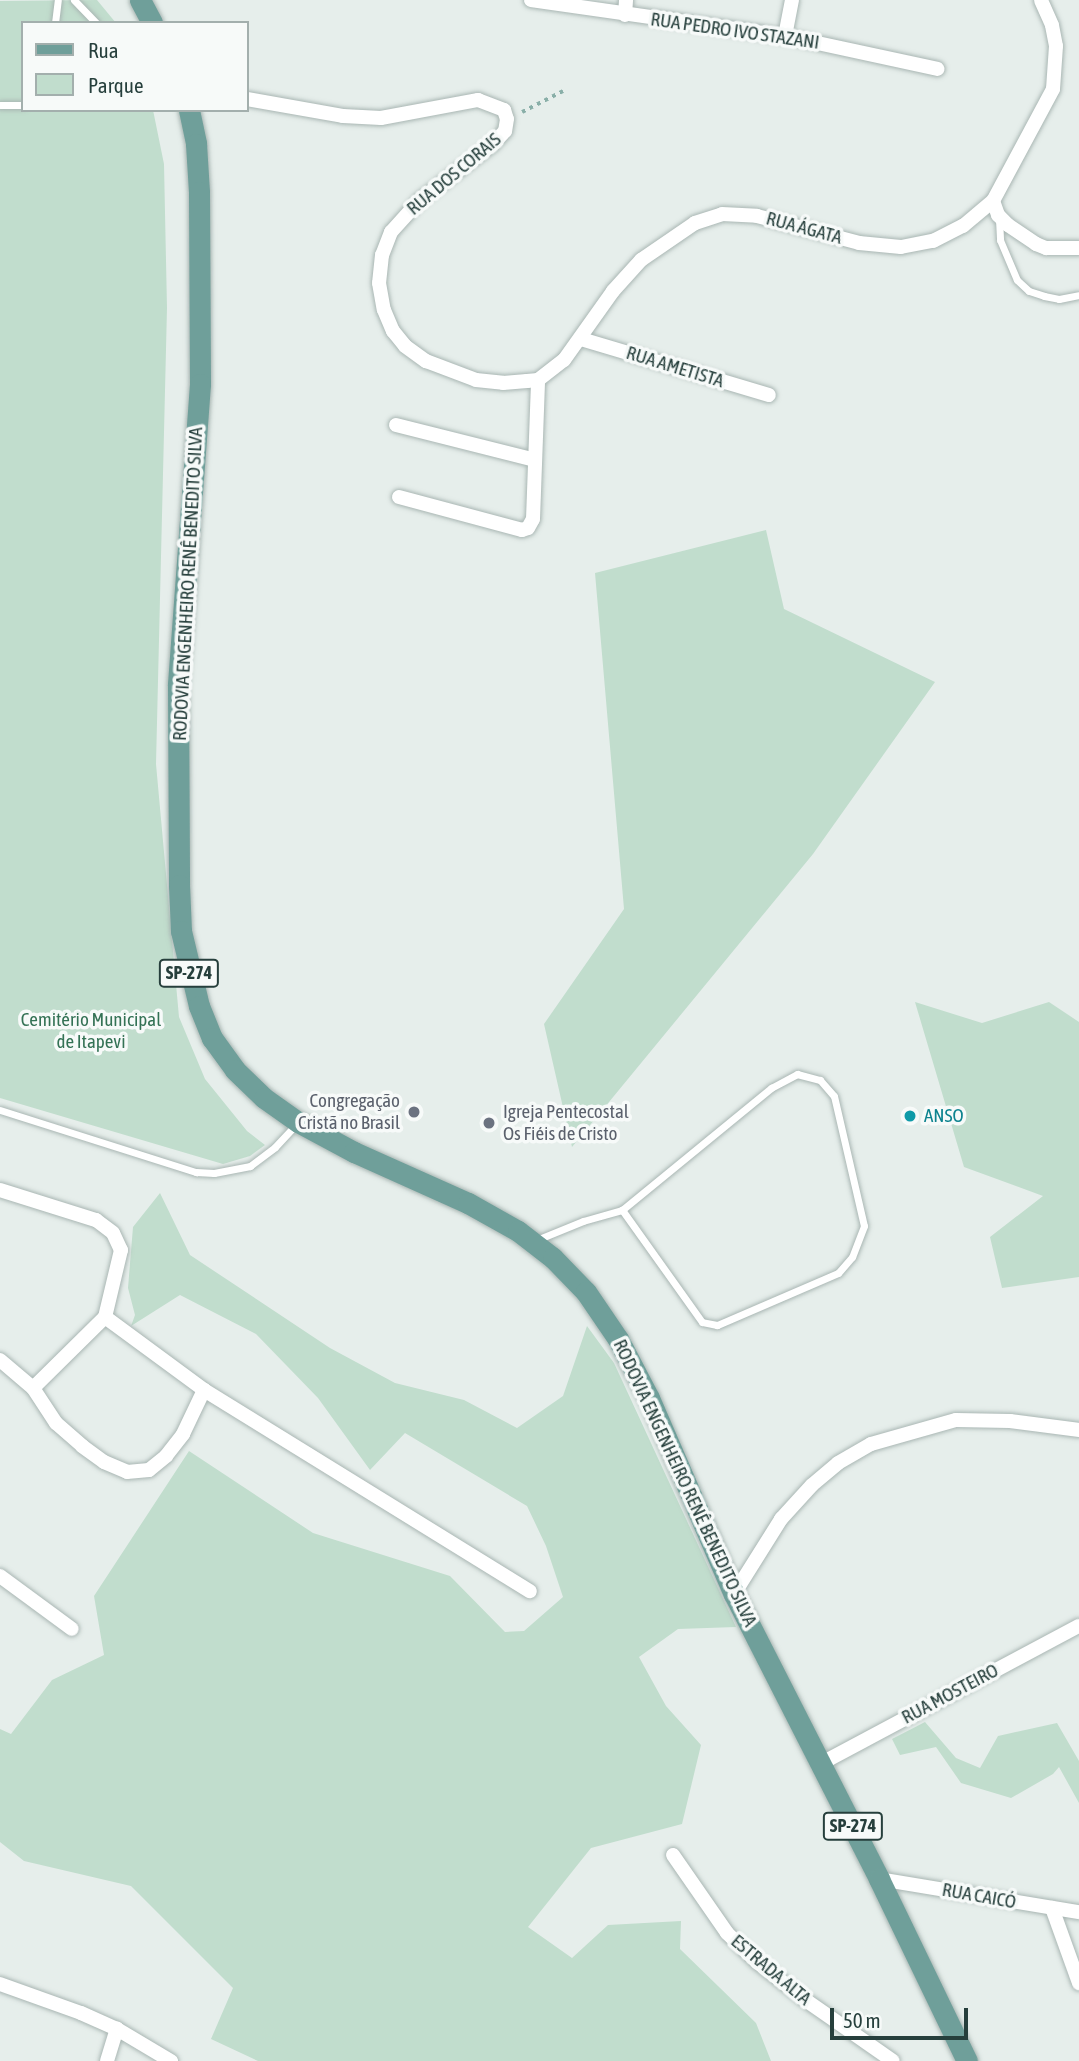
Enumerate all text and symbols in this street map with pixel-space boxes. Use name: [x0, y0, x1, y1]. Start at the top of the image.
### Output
street label: RUA PEDRO IVO STAZANI: [649, 8, 821, 54]
legend: [21, 21, 248, 112]
text: Rua: [88, 38, 118, 62]
text: Parque: [88, 73, 143, 97]
street label: RUA DOS CORAIS: [402, 128, 506, 220]
street label: RUA ÁGATA: [764, 207, 844, 249]
street label: RUA AMETISTA: [623, 341, 727, 393]
street label: RODOVIA ENGENHEIRO RENÊ BENEDITO SILVA: [168, 427, 208, 741]
road number: SP-274: [158, 958, 220, 988]
park label: Cemitério Municipal de Itapevi: [21, 1009, 161, 1053]
place label: Congregação Cristã no Brasil: [298, 1090, 400, 1134]
place label: Igreja Pentecostal Os Fiéis de Cristo: [503, 1101, 629, 1145]
marker: Congregação Cristã no Brasil: [406, 1104, 422, 1120]
place label: ANSO: [924, 1105, 964, 1127]
marker: ANSO: [902, 1108, 918, 1124]
marker: Igreja Pentecostal Os Fiéis de Cristo: [481, 1115, 497, 1131]
street label: RODOVIA ENGENHEIRO RENÊ BENEDITO SILVA: [608, 1336, 762, 1630]
street label: RUA MOSTEIRO: [898, 1659, 1002, 1729]
road number: SP-274: [822, 1812, 884, 1840]
street label: RUA CAICÓ: [940, 1878, 1018, 1914]
street label: ESTRADA ALTA: [726, 1930, 816, 2010]
scale bar: [834, 1994, 972, 2038]
text: 50 m: [843, 2008, 881, 2032]

